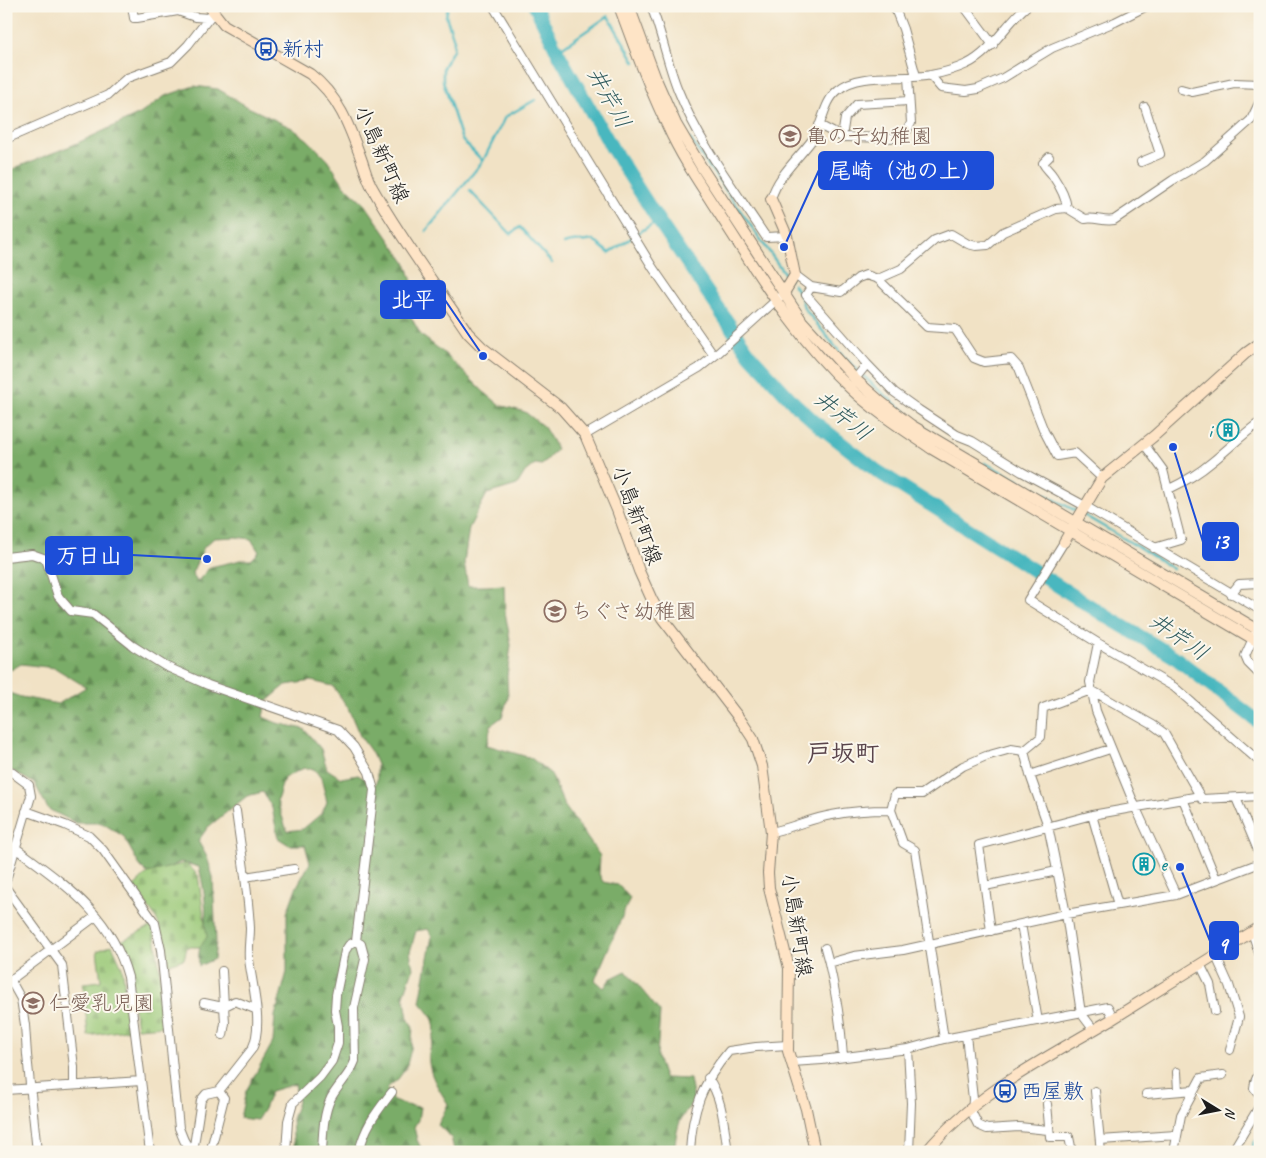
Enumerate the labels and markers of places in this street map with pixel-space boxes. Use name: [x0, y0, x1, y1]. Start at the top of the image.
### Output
place label: 新村: [282, 36, 324, 62]
bus stop icon: 新村: [254, 37, 278, 61]
place label: 亀の子幼稚園: [806, 123, 932, 149]
school or university icon: 亀の子幼稚園: [778, 124, 802, 148]
callout: 尾崎（池の上）: [819, 152, 993, 189]
callout: 北平: [381, 281, 445, 318]
place label: i: [1208, 417, 1215, 443]
building icon: i: [1216, 418, 1240, 442]
callout: i3: [1203, 523, 1238, 560]
callout: 万日山: [46, 537, 132, 574]
place label: ちぐさ幼稚園: [571, 598, 697, 624]
school or university icon: ちぐさ幼稚園: [543, 599, 567, 623]
place label: e: [1160, 851, 1169, 877]
building icon: e: [1132, 852, 1156, 876]
callout: q: [1210, 922, 1238, 959]
place label: 仁愛乳児園: [49, 990, 154, 1016]
school or university icon: 仁愛乳児園: [21, 991, 45, 1015]
place label: 西屋敷: [1021, 1078, 1084, 1104]
bus stop icon: 西屋敷: [993, 1079, 1017, 1103]

